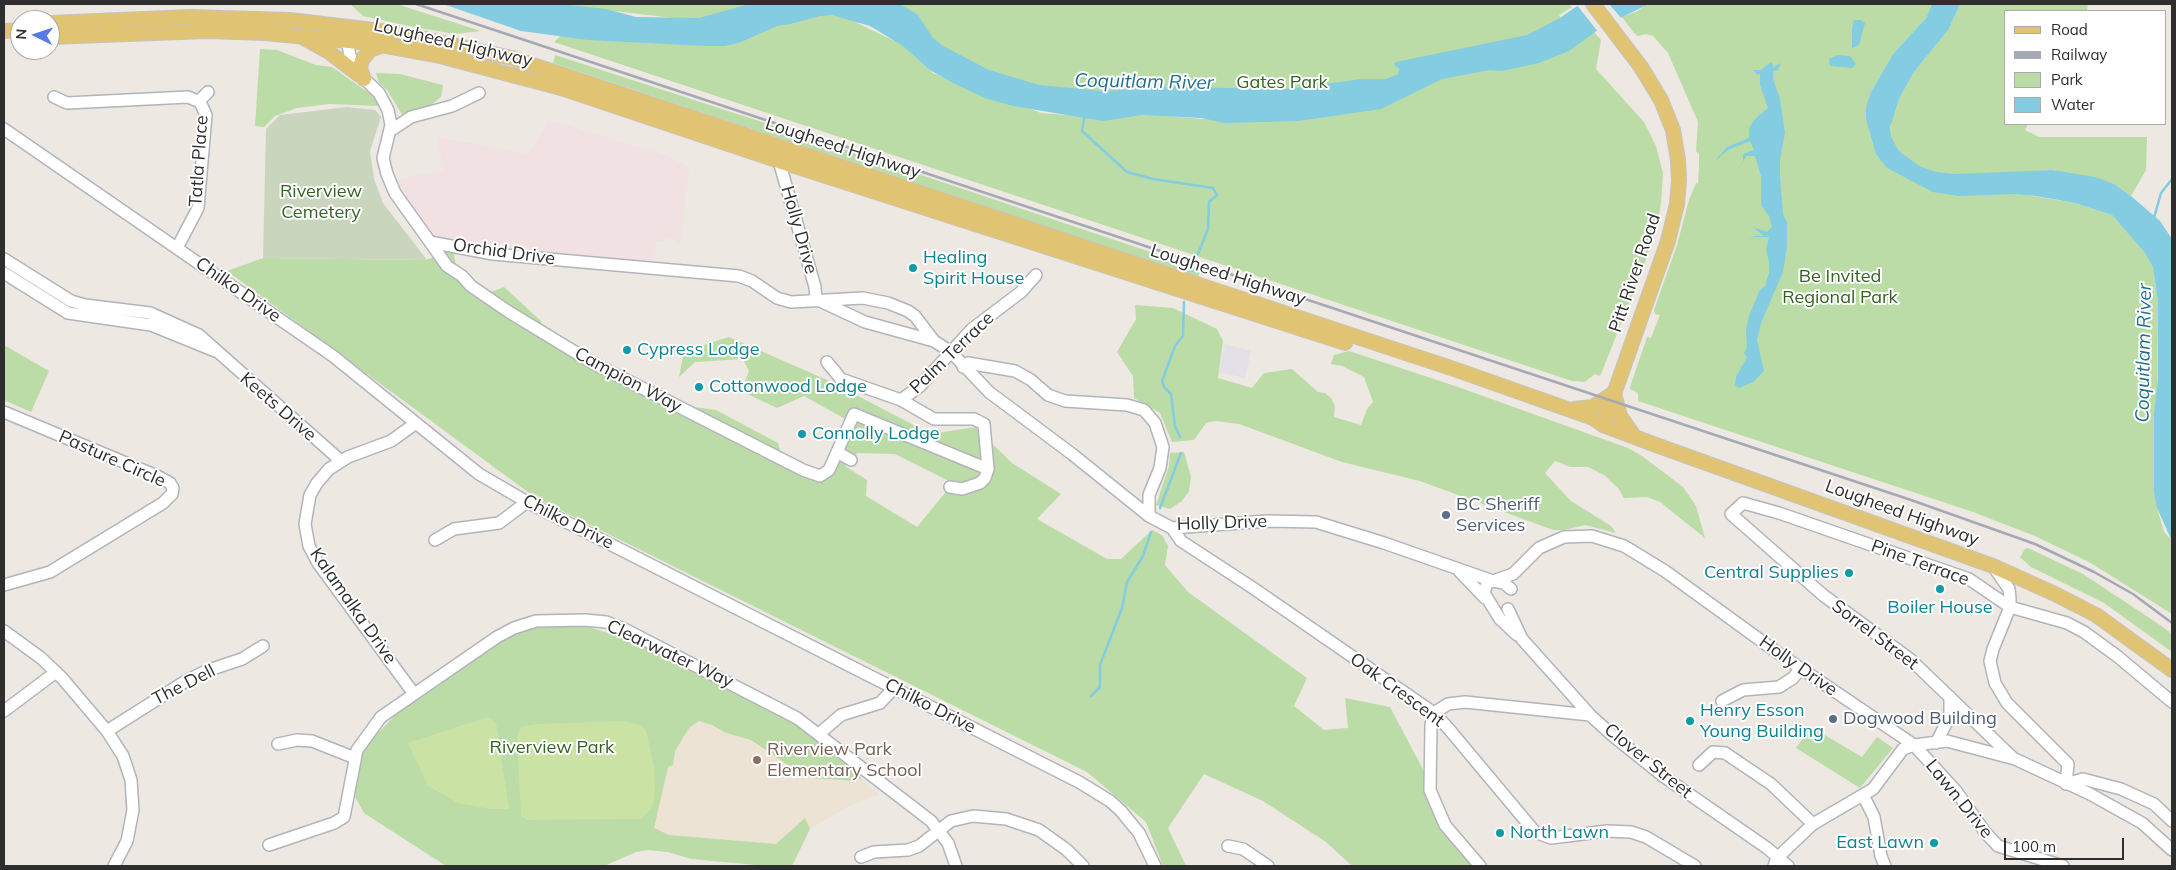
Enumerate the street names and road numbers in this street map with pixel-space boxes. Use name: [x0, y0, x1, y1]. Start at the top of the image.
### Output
street label: Lougheed Highway: [372, 14, 534, 72]
street label: Lougheed Highway: [763, 113, 923, 183]
street label: Tatla Place: [185, 115, 213, 207]
street label: Holly Drive: [776, 184, 822, 276]
street label: Pitt River Road: [1605, 211, 1665, 335]
street label: Orchid Drive: [451, 234, 557, 270]
street label: Lougheed Highway: [1148, 240, 1308, 310]
street label: Chilko Drive: [191, 253, 285, 327]
street label: Palm Terrace: [905, 308, 999, 398]
street label: Campion Way: [571, 343, 685, 417]
street label: Keets Drive: [235, 368, 321, 446]
street label: Pasture Circle: [55, 426, 169, 492]
street label: Lougheed Highway: [1822, 475, 1982, 551]
street label: Chilko Drive: [519, 490, 617, 554]
street label: Holly Drive: [1176, 511, 1268, 535]
street label: Pine Terrace: [1868, 535, 1972, 591]
street label: Kalamalka Drive: [305, 544, 401, 668]
street label: Sorrel Street: [1827, 595, 1923, 675]
street label: Clearwater Way: [603, 615, 737, 693]
street label: Holly Drive: [1755, 631, 1841, 701]
street label: Oak Crescent: [1346, 648, 1448, 732]
street label: The Dell: [149, 660, 219, 710]
street label: Chilko Drive: [881, 674, 979, 738]
street label: Clover Street: [1600, 719, 1696, 803]
street label: Lawn Drive: [1921, 755, 1997, 843]

